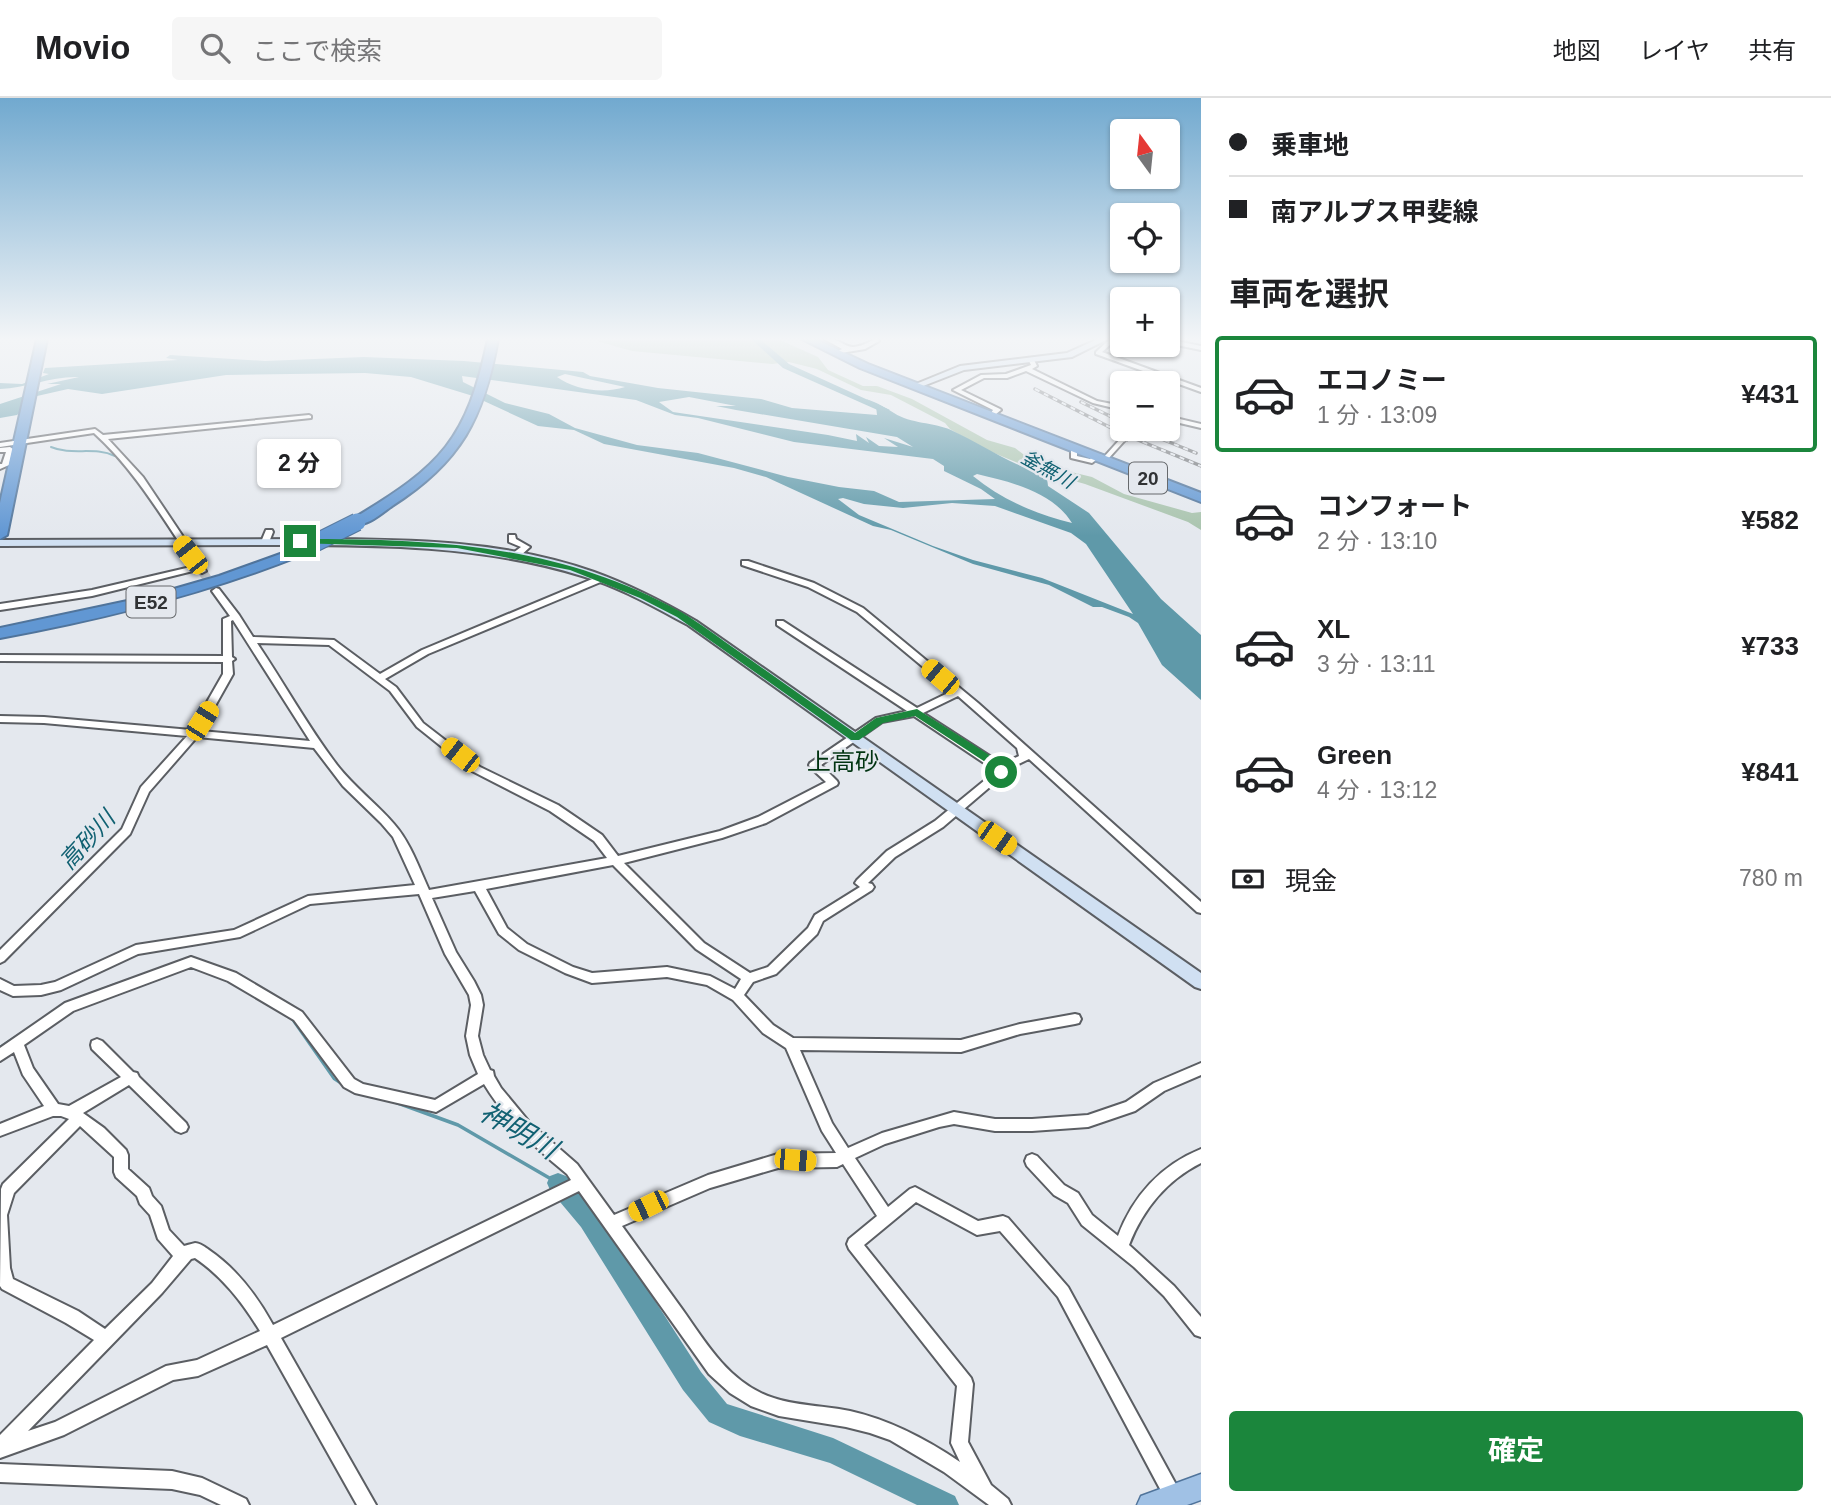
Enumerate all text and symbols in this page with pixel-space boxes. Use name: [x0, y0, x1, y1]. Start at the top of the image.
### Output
search box: [172, 17, 662, 80]
text: Movio: [35, 29, 130, 66]
icon: search: [196, 29, 234, 67]
text: ここで検索: [252, 36, 382, 66]
text: 地図: [1553, 37, 1601, 64]
text: レイヤ: [1639, 37, 1710, 64]
text: 共有: [1748, 37, 1796, 64]
north arrow: [1110, 119, 1180, 189]
map controls: [1110, 119, 1180, 441]
text: 乗車地: [1271, 130, 1349, 160]
text: 南アルプス甲斐線: [1271, 197, 1479, 227]
button: locate: [1110, 203, 1180, 273]
text: 車両を選択: [1229, 276, 1389, 312]
button: +: [1110, 287, 1180, 357]
icon: car: [1233, 363, 1296, 426]
text: エコノミー: [1317, 365, 1447, 395]
button: −: [1110, 371, 1180, 441]
text: ¥431: [1741, 379, 1799, 409]
text: 1 分 · 13:09: [1317, 402, 1437, 428]
callout: 2 分: [258, 440, 342, 488]
water label: 釜無川: [1018, 446, 1080, 493]
text: 2 分: [278, 450, 320, 476]
road number: 20: [1129, 462, 1167, 494]
icon: car: [1233, 489, 1296, 552]
text: コンフォート: [1317, 491, 1472, 521]
text: ¥582: [1741, 505, 1799, 535]
route end: [284, 525, 316, 557]
text: 2 分 · 13:10: [1317, 528, 1437, 554]
car: [169, 532, 212, 578]
road number: E52: [127, 587, 176, 618]
text: XL: [1317, 614, 1350, 644]
icon: car: [1233, 615, 1296, 678]
text: ¥733: [1741, 631, 1799, 661]
text: 3 分 · 13:11: [1317, 651, 1435, 677]
car: [918, 655, 963, 699]
car: [182, 698, 223, 744]
car: [437, 734, 484, 776]
text: Green: [1317, 740, 1392, 770]
icon: car: [1233, 741, 1296, 804]
district label: 上高砂: [807, 748, 879, 775]
route start: [985, 756, 1017, 788]
text: ¥841: [1741, 757, 1799, 787]
text: 4 分 · 13:12: [1317, 777, 1437, 803]
water label: 高砂川: [54, 803, 122, 874]
car: [974, 817, 1021, 859]
icon: cash: [1229, 860, 1267, 898]
text: 780 m: [1739, 865, 1803, 891]
text: 現金: [1285, 866, 1337, 896]
water label: 神明川: [475, 1096, 565, 1166]
car: [774, 1148, 817, 1172]
car: [625, 1187, 672, 1225]
button: 確定: [1229, 1411, 1803, 1491]

